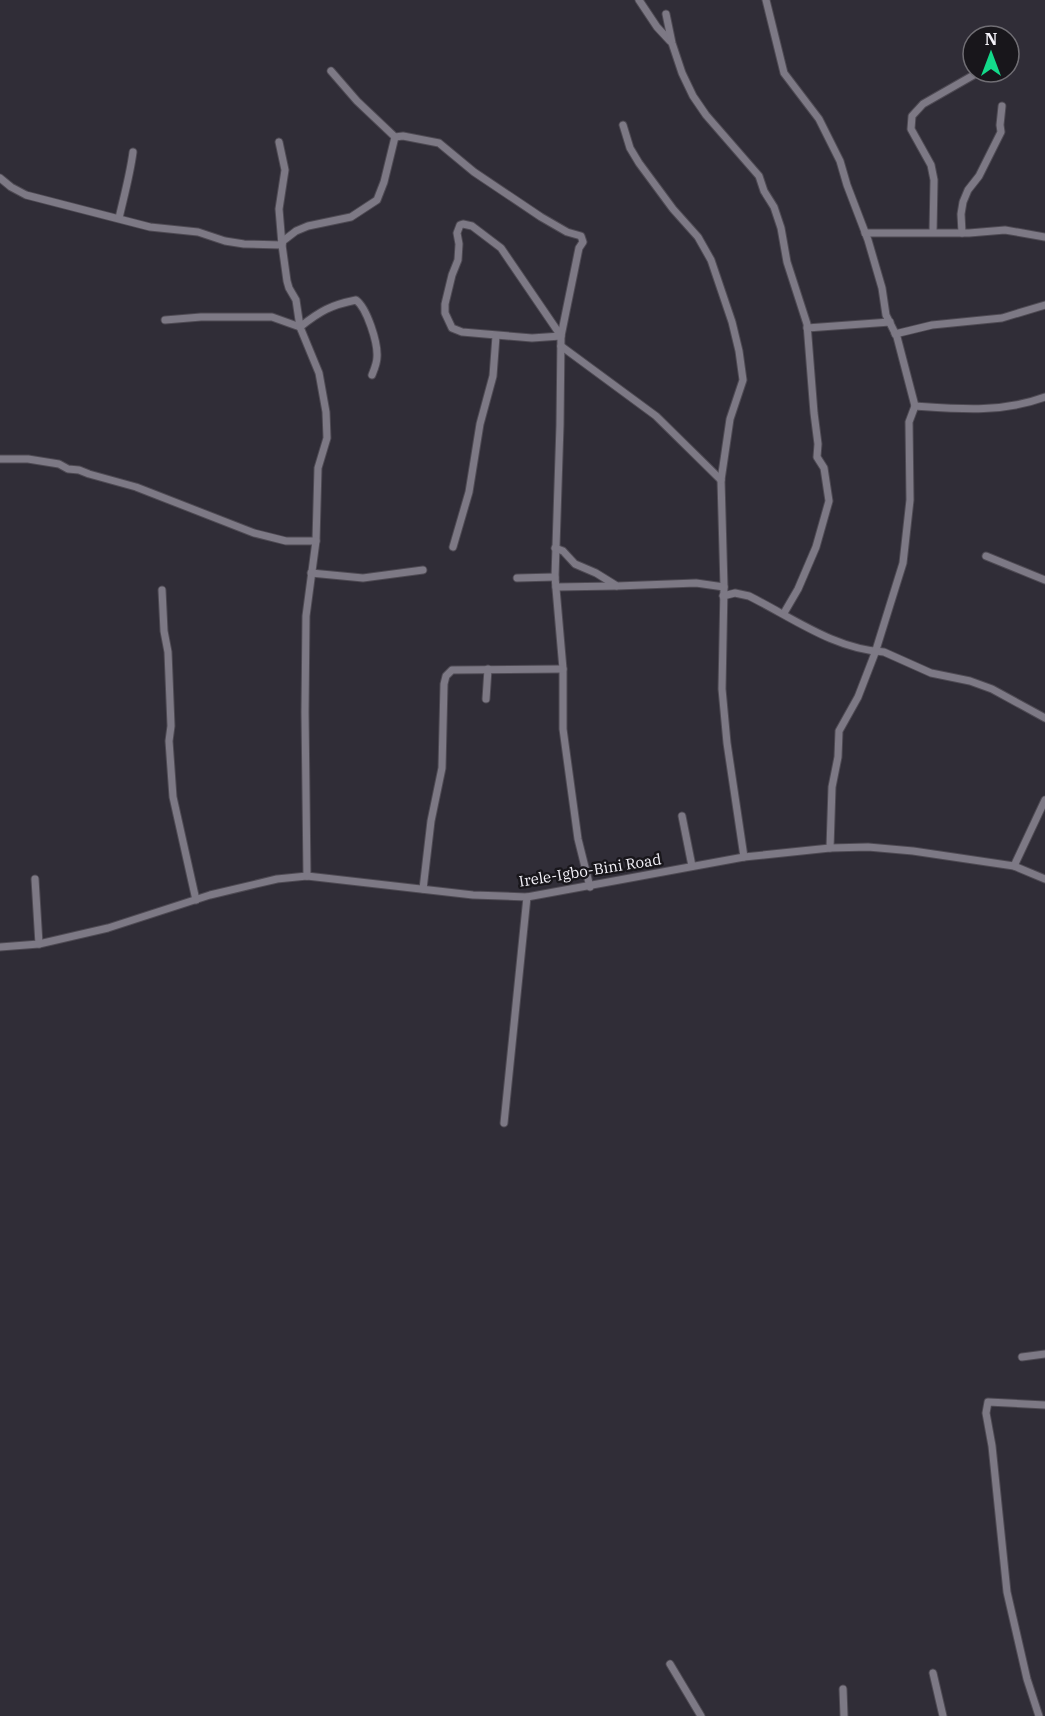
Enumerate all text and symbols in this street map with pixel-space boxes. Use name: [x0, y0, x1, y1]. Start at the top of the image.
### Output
north arrow: [961, 24, 1021, 84]
text: N: [985, 29, 997, 49]
street label: Irele-Igbo-Bini Road: [517, 849, 663, 891]

